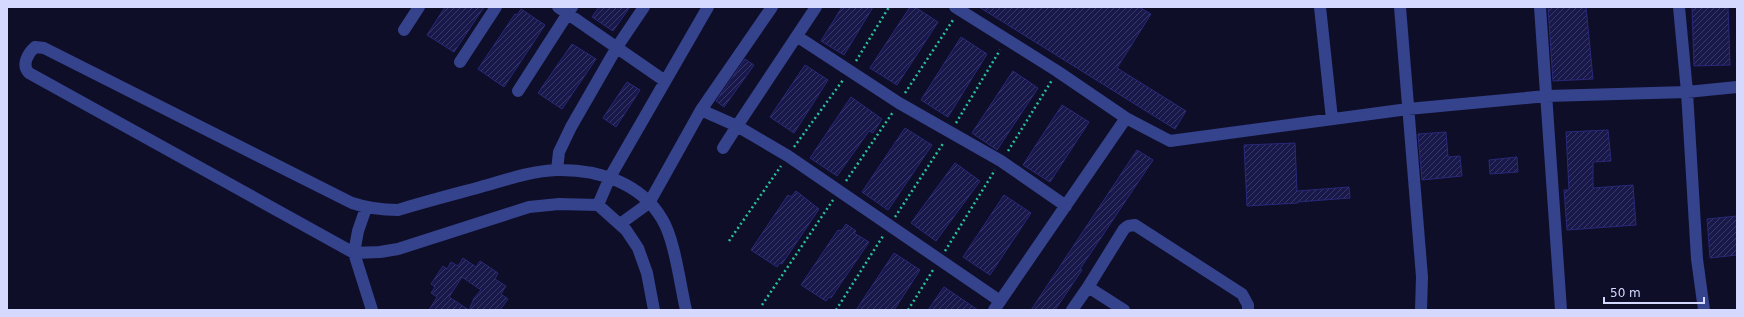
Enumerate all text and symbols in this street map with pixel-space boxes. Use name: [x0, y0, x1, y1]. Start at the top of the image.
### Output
scale bar: [1604, 279, 1704, 305]
text: 50 m: [1610, 286, 1641, 300]

